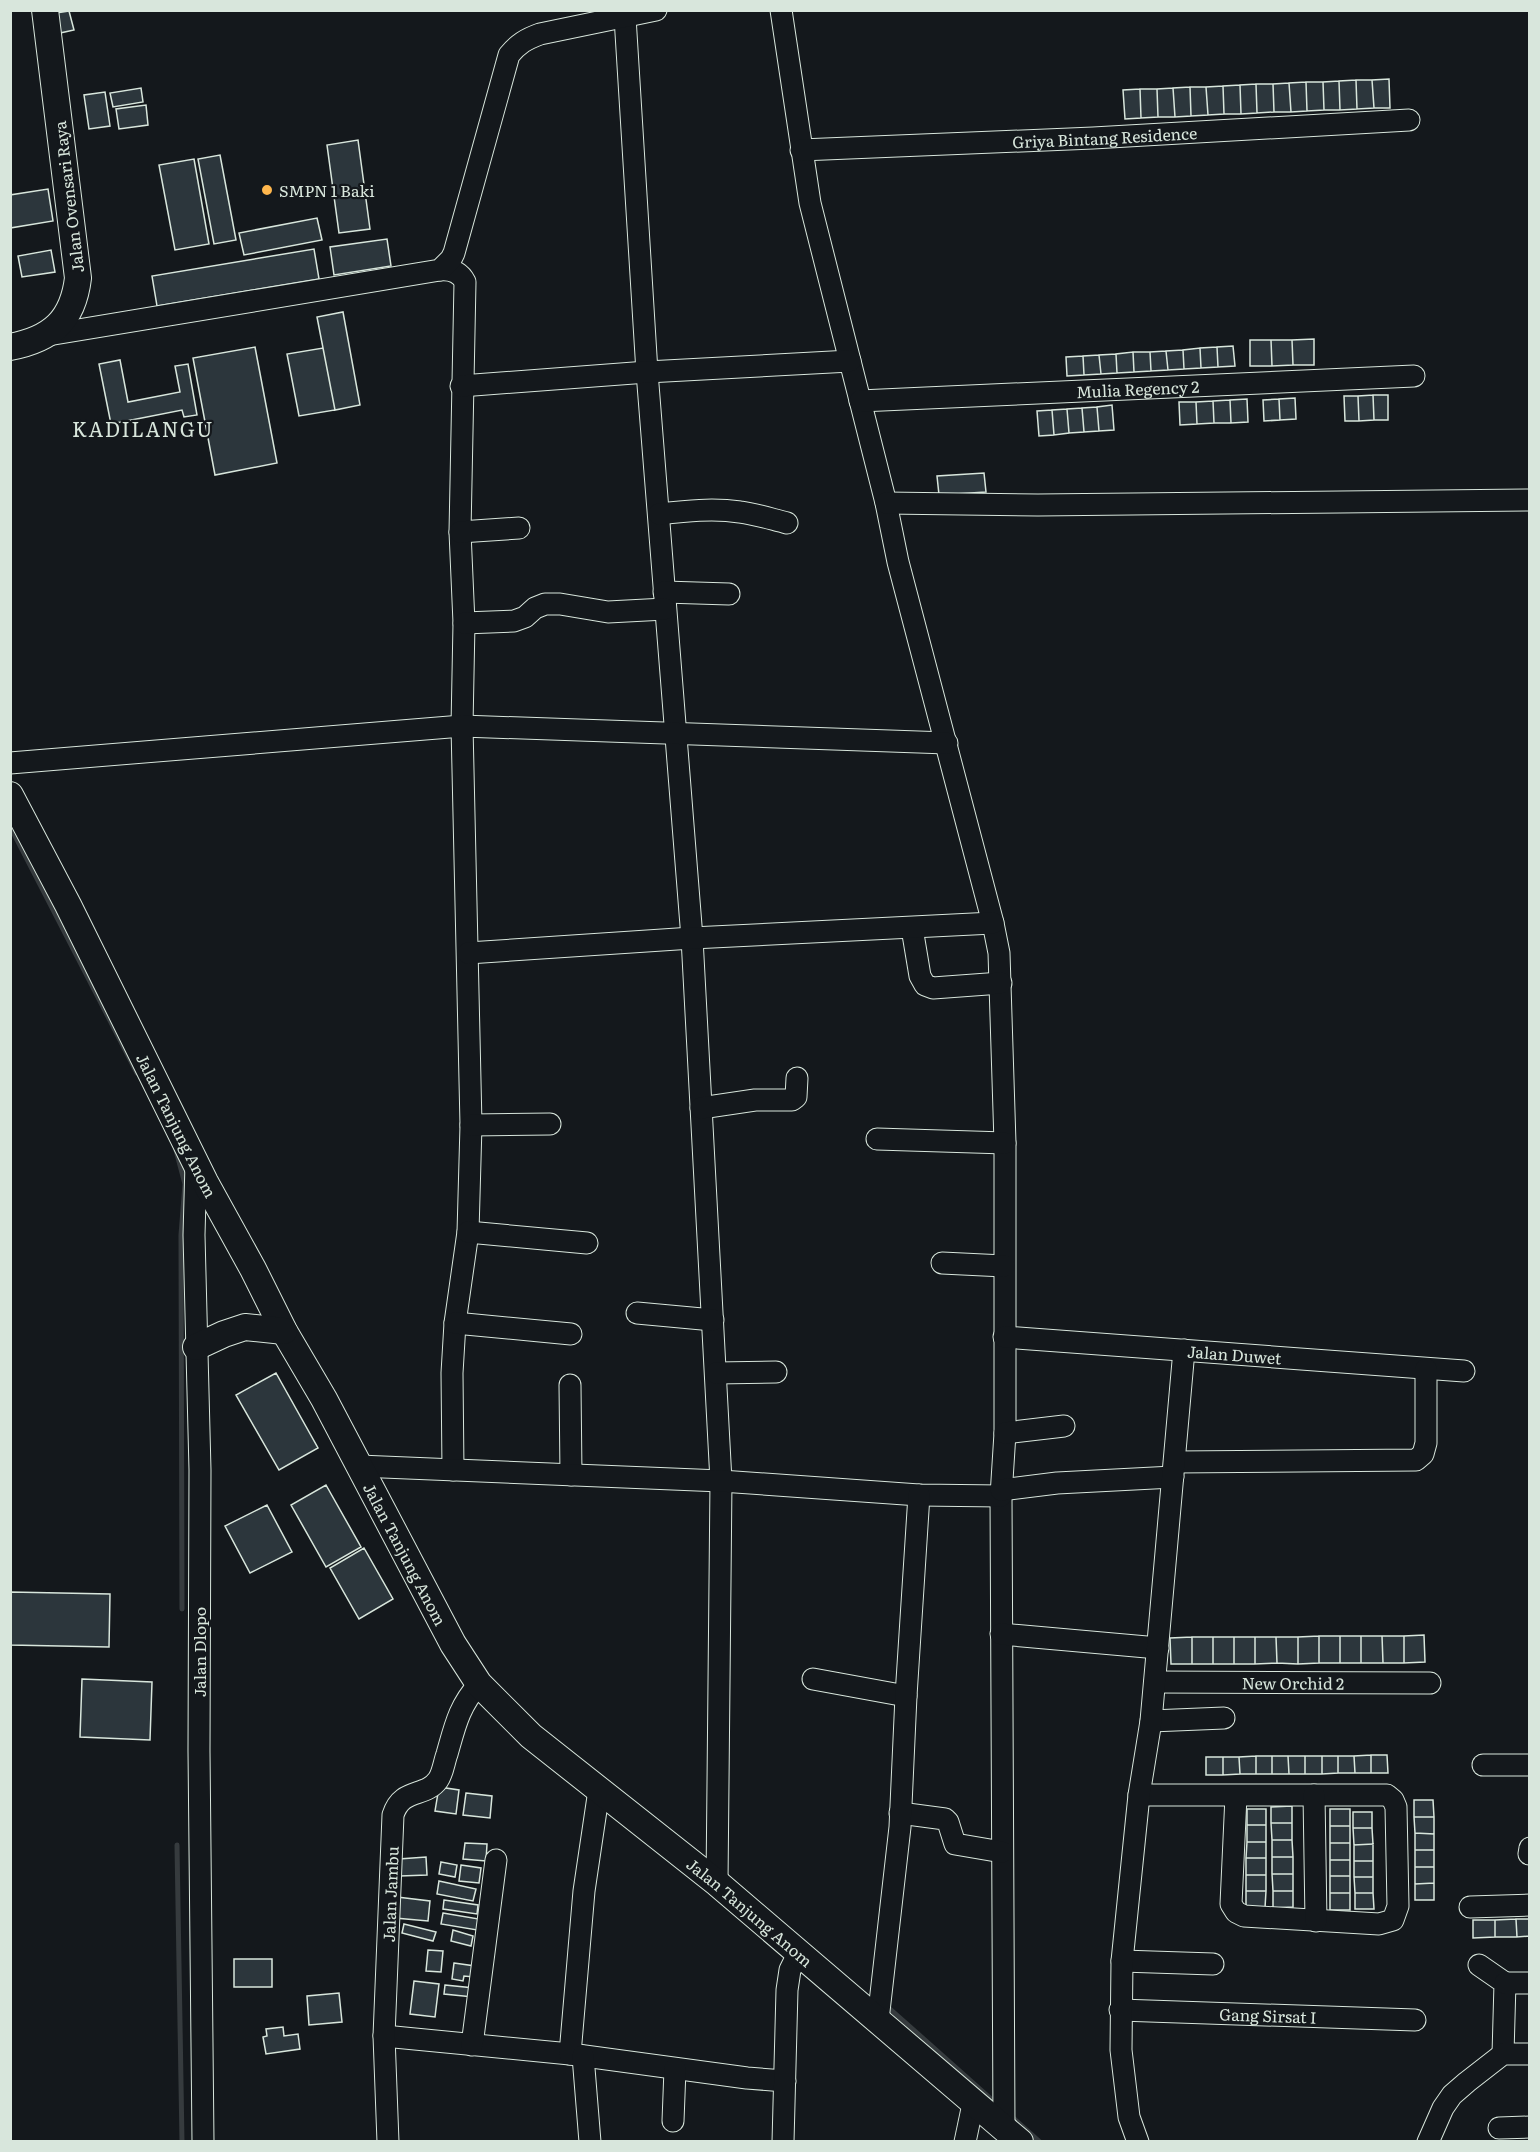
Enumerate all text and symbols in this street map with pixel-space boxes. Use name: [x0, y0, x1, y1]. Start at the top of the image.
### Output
street label: Jalan Ovensari Raya: [47, 119, 89, 274]
street label: Griya Bintang Residence: [1012, 120, 1198, 153]
place label: SMPN 1 Baki: [279, 178, 375, 202]
marker: SMPN 1 Baki: [260, 183, 274, 197]
street label: Mulia Regency 2: [1076, 374, 1200, 403]
district label: KADILANGU: [72, 413, 214, 443]
street label: Jalan Tanjung Anom: [131, 1049, 223, 1202]
street label: Jalan Duwet: [1186, 1339, 1283, 1370]
street label: Jalan Tanjung Anom: [358, 1478, 453, 1630]
street label: Jalan Dlopo: [187, 1607, 211, 1697]
street label: New Orchid 2: [1242, 1670, 1344, 1695]
street label: Jalan Jambu: [376, 1846, 404, 1943]
street label: Jalan Tanjung Anom: [682, 1852, 819, 1972]
street label: Gang Sirsat I: [1219, 2001, 1317, 2029]

